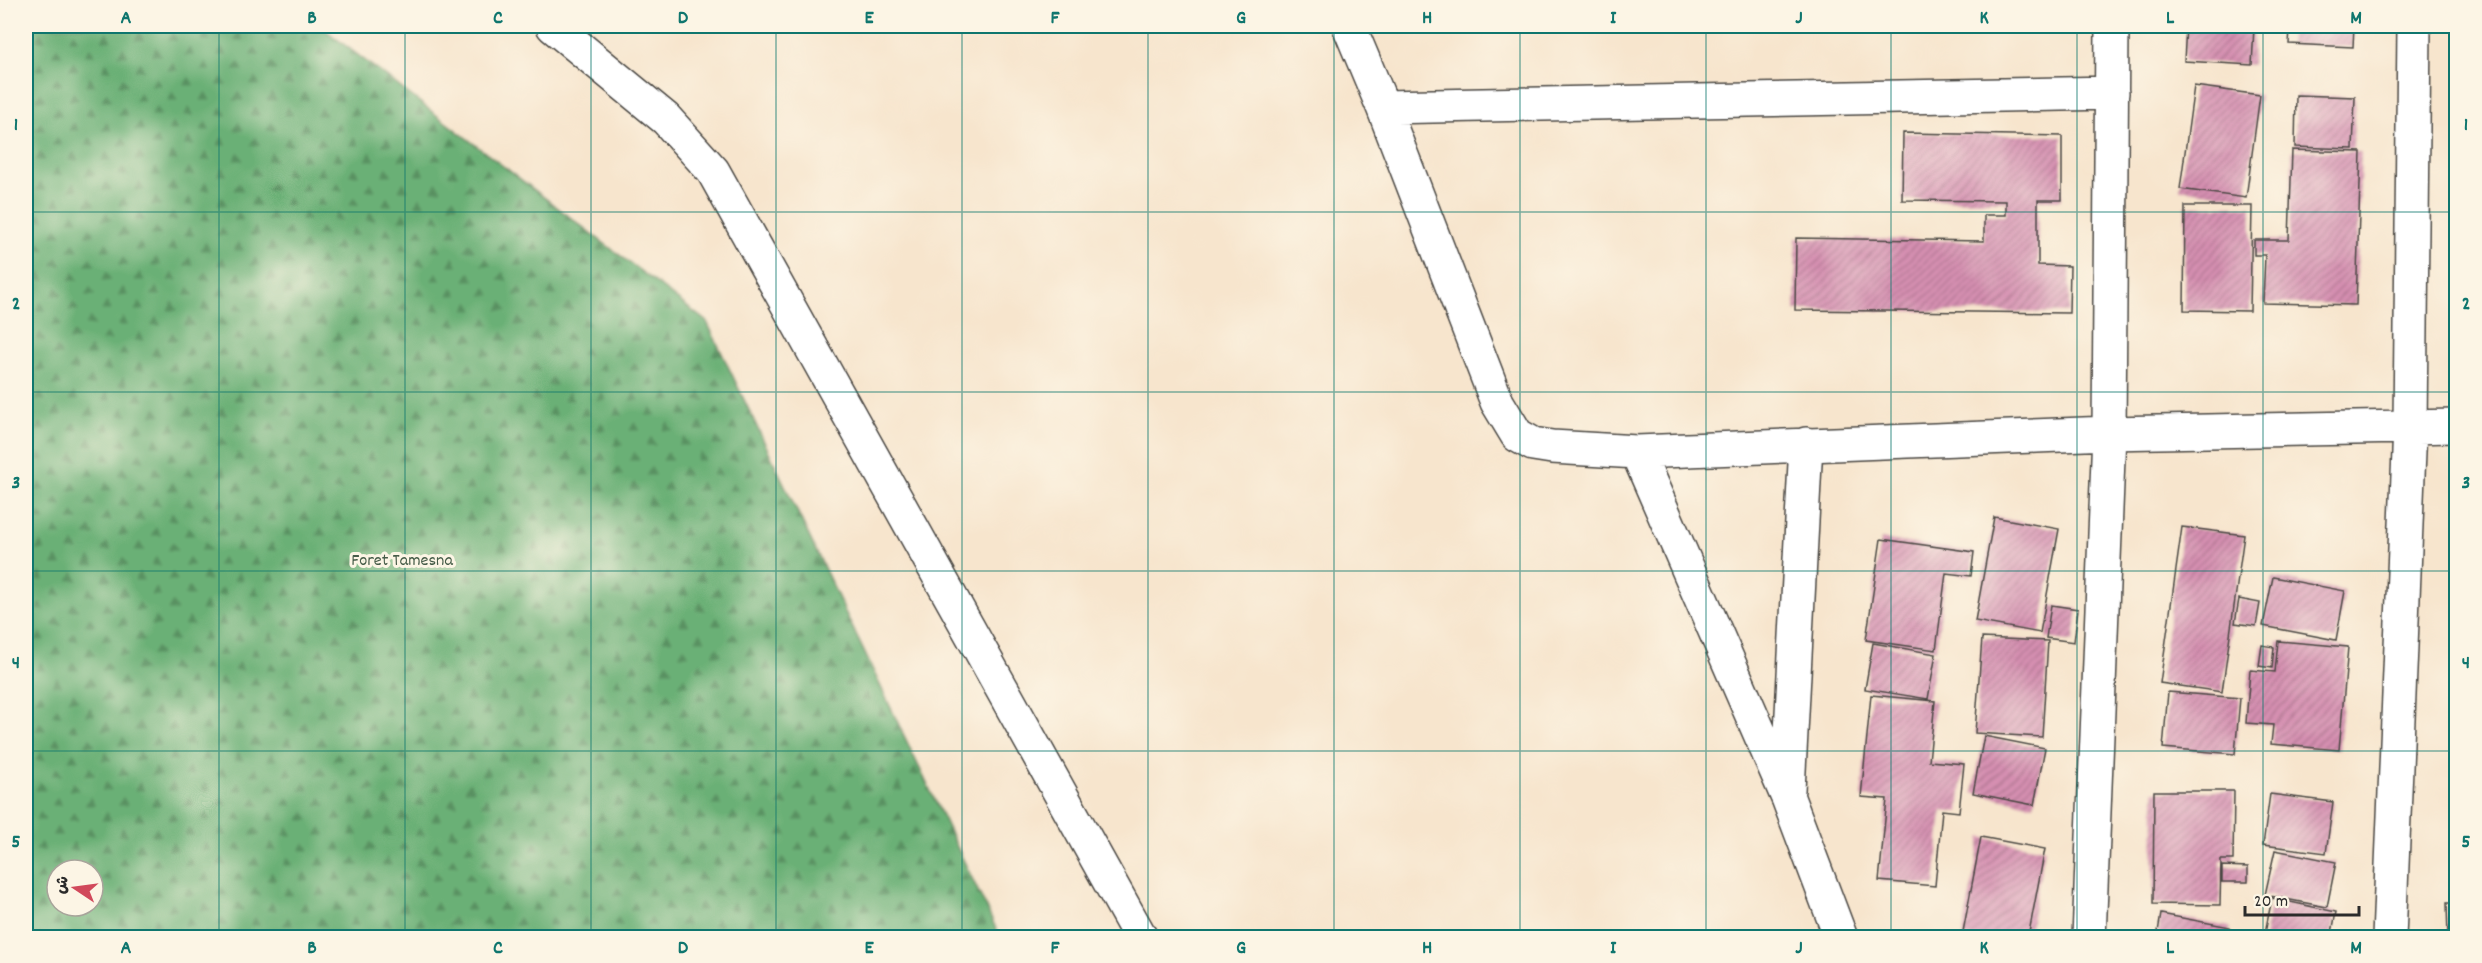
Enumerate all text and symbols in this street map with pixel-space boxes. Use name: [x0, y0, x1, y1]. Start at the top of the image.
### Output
text: A: [121, 5, 132, 33]
text: B: [307, 5, 317, 33]
text: C: [493, 5, 503, 33]
text: D: [678, 5, 689, 33]
text: E: [864, 5, 874, 33]
text: F: [1051, 5, 1061, 33]
text: G: [1236, 5, 1246, 33]
text: H: [1422, 5, 1432, 33]
text: I: [1610, 5, 1617, 33]
text: J: [1795, 5, 1803, 33]
text: K: [1979, 5, 1989, 33]
text: L: [2166, 5, 2175, 33]
text: M: [2350, 5, 2362, 33]
text: 1: [14, 112, 18, 140]
text: 1: [2464, 112, 2468, 140]
text: 2: [12, 291, 20, 319]
text: 2: [2462, 291, 2470, 319]
text: 3: [12, 470, 20, 498]
text: 3: [2462, 470, 2470, 498]
park label: Foret Tamesna: [351, 549, 453, 574]
text: 4: [12, 650, 20, 678]
text: 4: [2462, 650, 2470, 678]
text: 5: [11, 829, 21, 857]
text: 5: [2461, 829, 2471, 857]
north arrow: [45, 858, 105, 918]
text: ش: [50, 874, 76, 896]
scale bar: [2245, 879, 2359, 917]
text: 20 m: [2254, 890, 2288, 915]
text: A: [121, 935, 132, 963]
text: B: [307, 935, 317, 963]
text: C: [493, 935, 503, 963]
text: D: [678, 935, 689, 963]
text: E: [864, 935, 874, 963]
text: F: [1051, 935, 1061, 963]
text: G: [1236, 935, 1246, 963]
text: H: [1422, 935, 1432, 963]
text: I: [1610, 935, 1617, 963]
text: J: [1795, 935, 1803, 963]
text: K: [1979, 935, 1989, 963]
text: L: [2166, 935, 2175, 963]
text: M: [2350, 935, 2362, 963]

